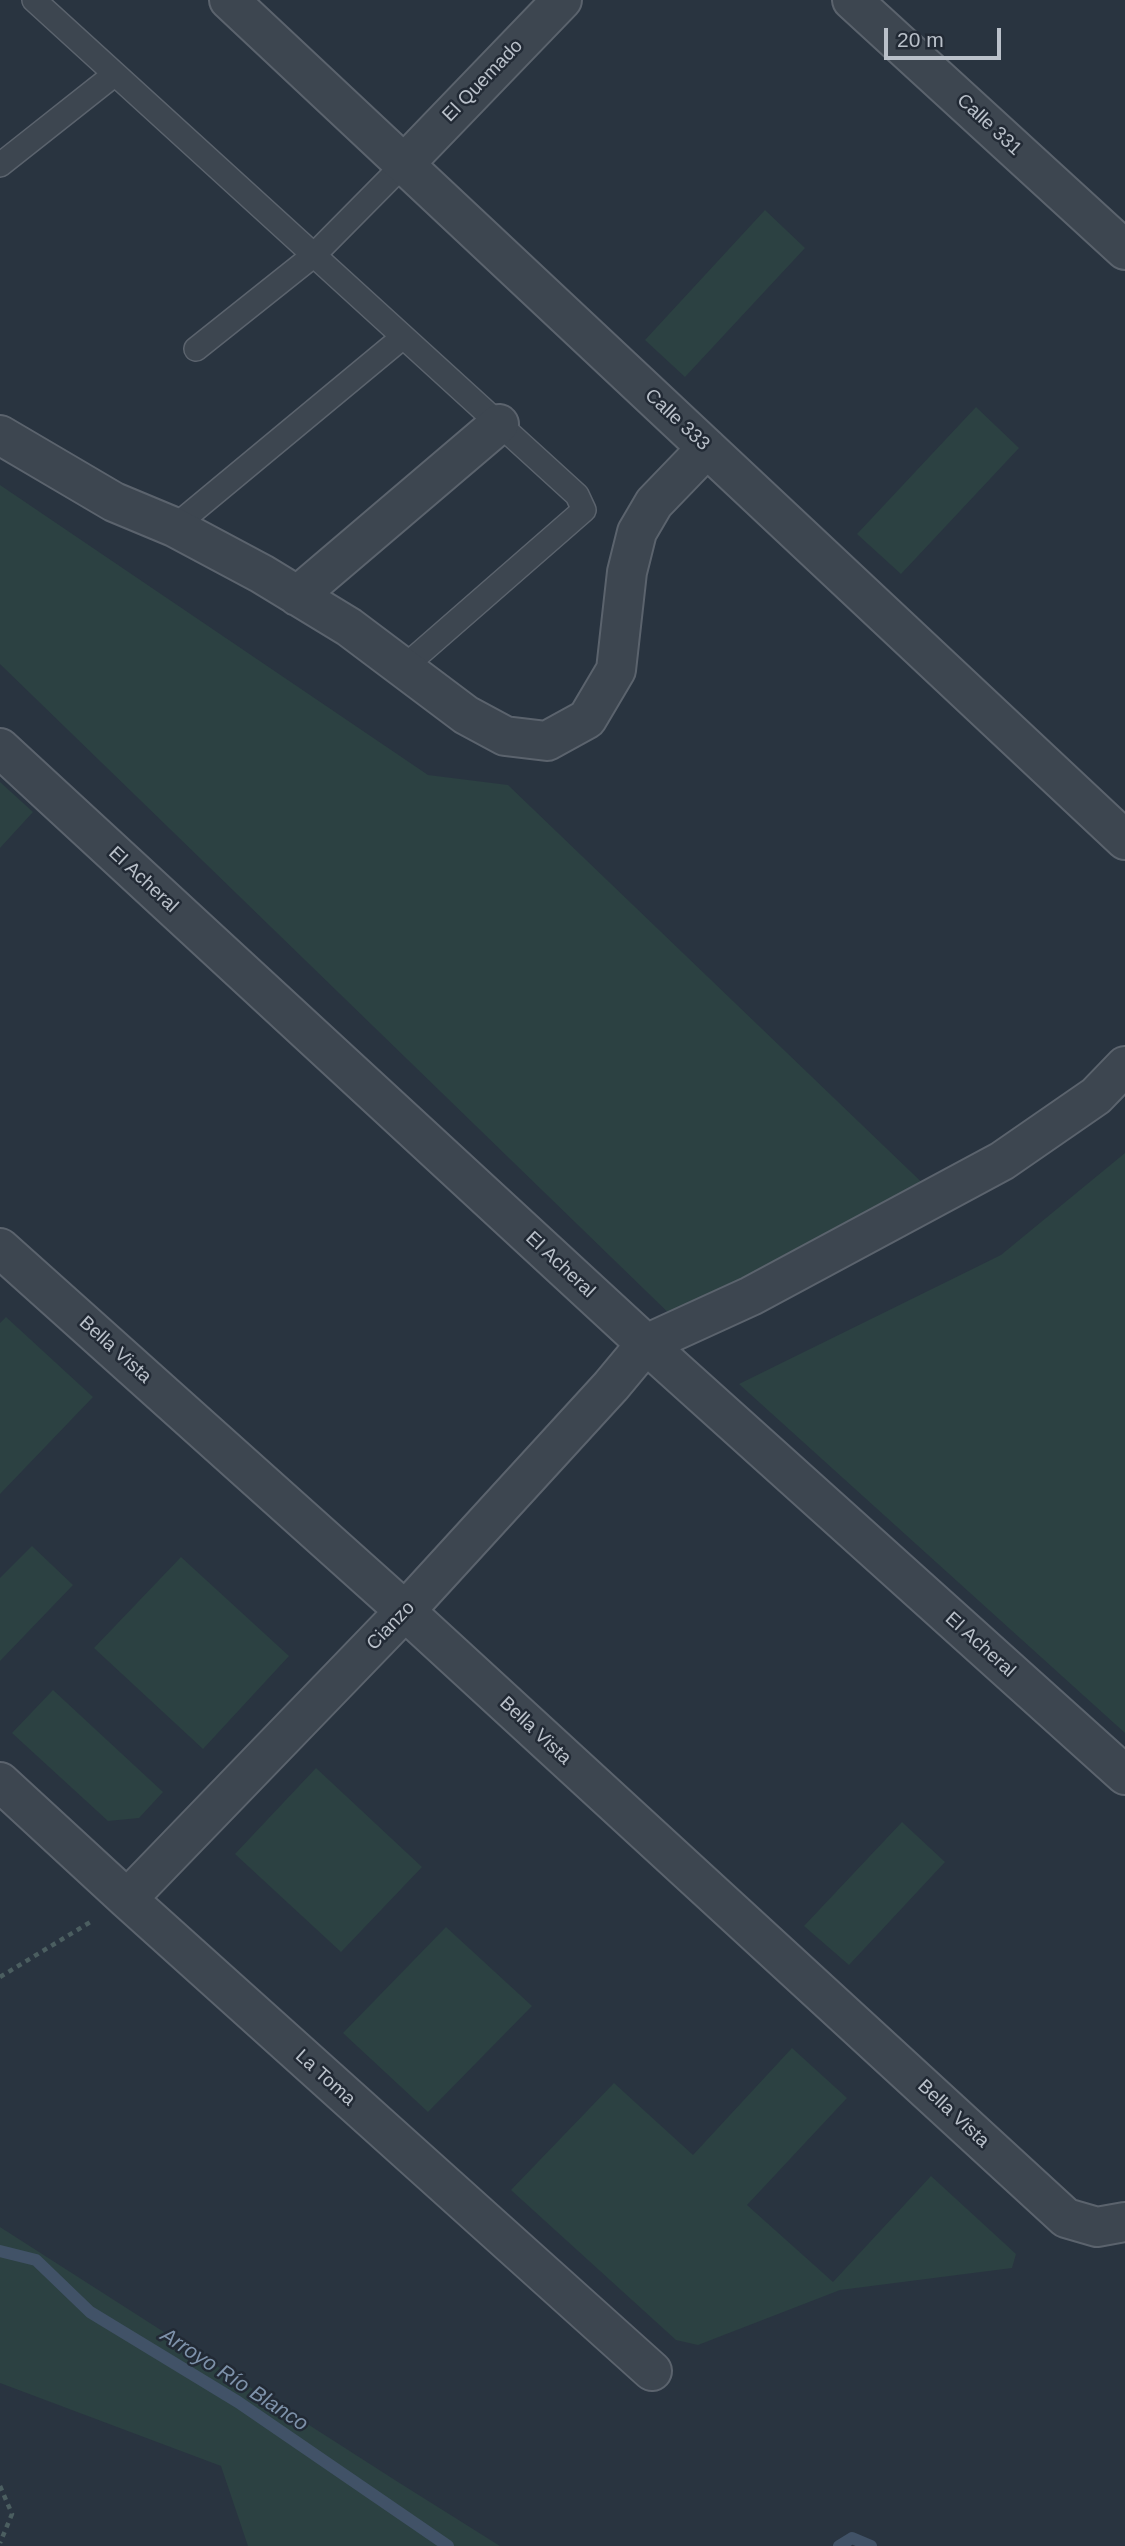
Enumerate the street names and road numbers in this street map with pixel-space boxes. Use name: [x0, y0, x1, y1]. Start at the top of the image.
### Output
street label: El Quemado: [438, 35, 528, 127]
street label: Calle 331: [952, 89, 1026, 161]
street label: Calle 333: [640, 384, 714, 456]
street label: El Acheral: [104, 842, 182, 918]
street label: El Acheral: [521, 1227, 599, 1303]
street label: Bella Vista: [74, 1312, 156, 1388]
street label: Cianzo: [362, 1597, 420, 1655]
street label: El Acheral: [940, 1608, 1020, 1682]
street label: Bella Vista: [495, 1692, 575, 1770]
street label: La Toma: [290, 2045, 360, 2111]
street label: Bella Vista: [913, 2075, 993, 2153]

